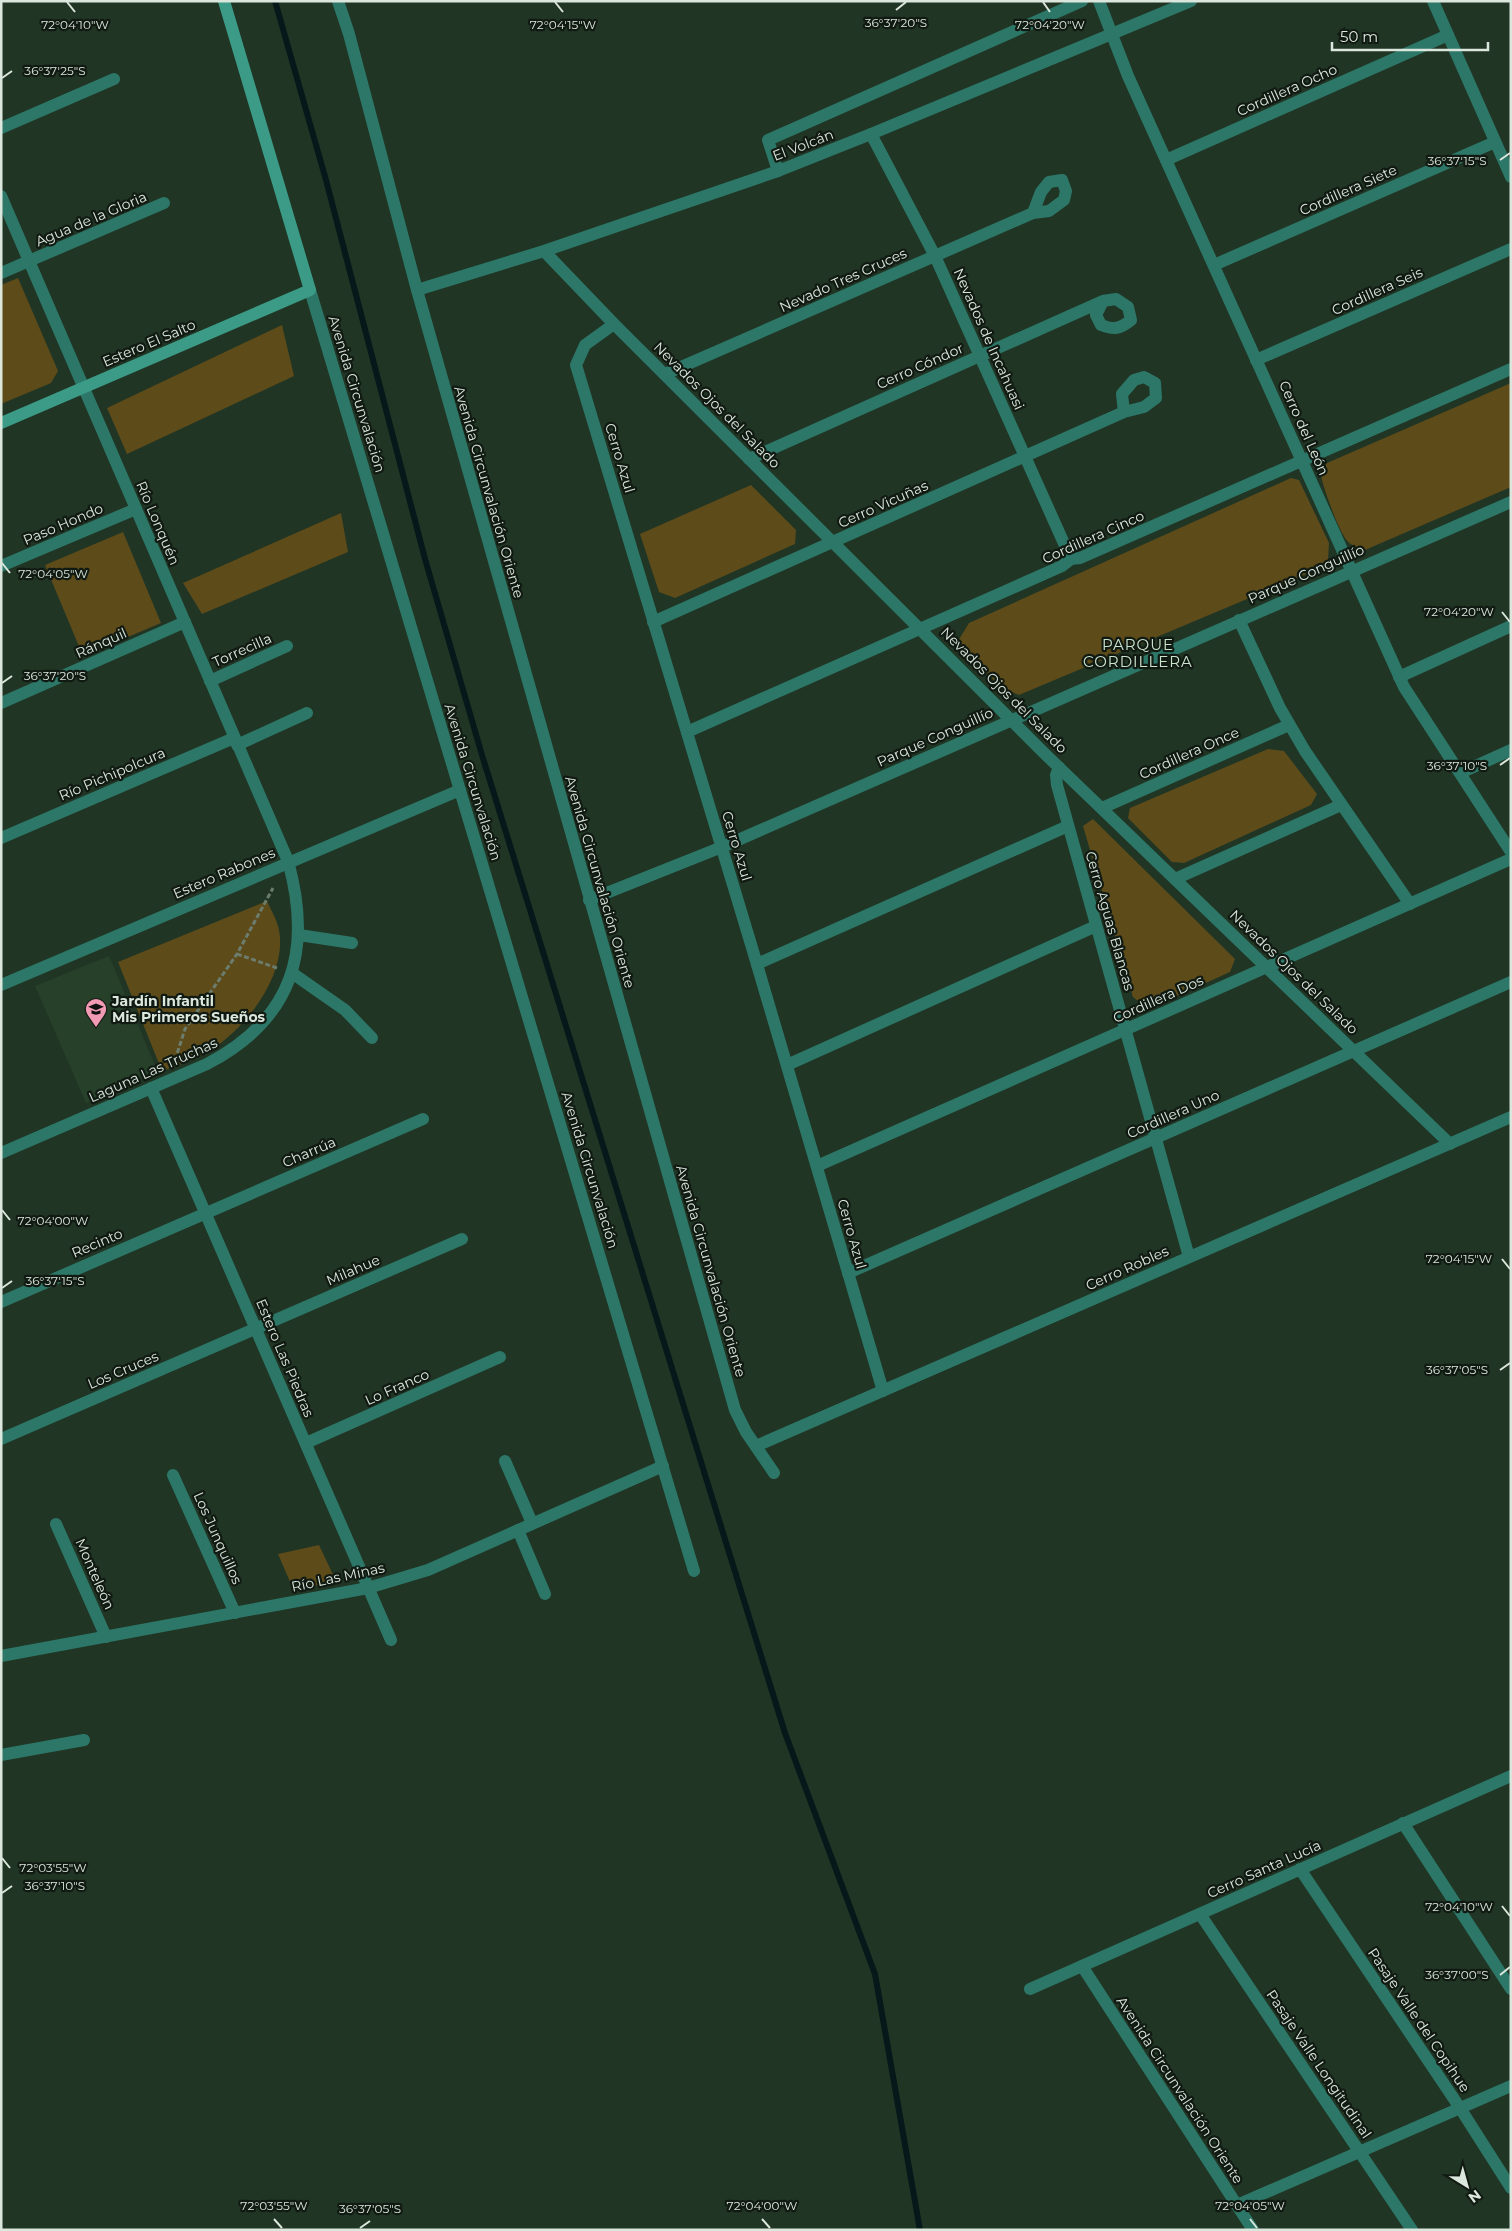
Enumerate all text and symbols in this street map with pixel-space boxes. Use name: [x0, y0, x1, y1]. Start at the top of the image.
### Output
text: 36°37'20"S: [865, 15, 927, 30]
text: 72°04'10"W: [41, 17, 109, 32]
text: 72°04'15"W: [530, 17, 596, 32]
text: 72°04'20"W: [1015, 17, 1085, 32]
scale bar: [1332, 20, 1488, 52]
text: 50 m: [1340, 27, 1378, 46]
street label: Cordillera Ocho: [1234, 60, 1340, 120]
text: 36°37'25"S: [24, 63, 86, 78]
street label: El Volcán: [770, 125, 836, 165]
text: 36°37'15"S: [1427, 153, 1487, 168]
street label: Cordillera Siete: [1296, 160, 1400, 220]
street label: Agua de la Gloria: [33, 187, 149, 251]
street label: Nevado Tres Cruces: [777, 244, 910, 316]
street label: Cordillera Seis: [1329, 263, 1425, 319]
street label: Nevados de Incahuasi: [950, 265, 1028, 413]
street label: Avenida Circunvalación: [325, 313, 389, 475]
street label: Estero El Salto: [100, 315, 198, 371]
street label: Nevados Ojos del Salado: [650, 338, 784, 472]
street label: Cerro Cóndor: [874, 339, 967, 393]
street label: Cerro del León: [1275, 378, 1333, 478]
street label: Avenida Circunvalación Oriente: [450, 384, 528, 600]
street label: Cerro Azul: [601, 421, 639, 495]
street label: Cerro Vicuñas: [835, 476, 931, 532]
street label: Río Lonquén: [132, 478, 184, 568]
street label: Paso Hondo: [20, 499, 106, 549]
street label: Cordillera Cinco: [1039, 506, 1147, 568]
street label: Parque Conguillío: [1245, 540, 1367, 608]
text: 72°04'05"W: [18, 566, 88, 581]
text: 72°04'20"W: [1424, 604, 1494, 619]
street label: Nevados Ojos del Salado: [937, 623, 1071, 757]
street label: Ránquil: [73, 624, 129, 662]
street label: Torrecilla: [210, 629, 274, 671]
district label: PARQUE CORDILLERA: [1083, 635, 1193, 671]
text: 36°37'20"S: [24, 668, 86, 683]
street label: Avenida Circunvalación: [441, 701, 505, 863]
street label: Parque Conguillío: [874, 703, 996, 771]
street label: Cordillera Once: [1136, 723, 1242, 783]
street label: Río Pichipolcura: [56, 743, 168, 805]
text: 36°37'10"S: [1427, 758, 1487, 773]
street label: Avenida Circunvalación Oriente: [561, 774, 639, 990]
street label: Cerro Azul: [718, 809, 756, 883]
street label: Estero Rabones: [170, 843, 278, 903]
street label: Cerro Aguas Blancas: [1081, 849, 1139, 993]
street label: Nevados Ojos del Salado: [1226, 906, 1362, 1038]
street label: Cordillera Dos: [1110, 971, 1206, 1027]
place label: Jardín Infantil Mis Primeros Sueños: [111, 992, 266, 1026]
school or university icon: Jardín Infantil Mis Primeros Sueños: [84, 997, 108, 1028]
street label: Laguna Las Truchas: [86, 1033, 220, 1107]
street label: Cordillera Uno: [1124, 1085, 1222, 1142]
street label: Avenida Circunvalación: [558, 1089, 622, 1251]
street label: Charrúa: [280, 1133, 338, 1171]
street label: Avenida Circunvalación Oriente: [672, 1163, 750, 1379]
street label: Cerro Azul: [833, 1197, 871, 1271]
text: 72°04'00"W: [18, 1213, 88, 1228]
street label: Recinto: [69, 1224, 125, 1262]
street label: Cerro Robles: [1083, 1242, 1171, 1294]
street label: Milahue: [323, 1251, 383, 1289]
text: 72°04'15"W: [1426, 1251, 1492, 1266]
text: 36°37'15"S: [25, 1273, 85, 1288]
street label: Estero Las Piedras: [252, 1296, 318, 1420]
street label: Los Cruces: [85, 1347, 161, 1393]
text: 36°37'05"S: [1426, 1362, 1488, 1377]
street label: Lo Franco: [362, 1365, 432, 1409]
street label: Los Junquillos: [190, 1489, 246, 1587]
street label: Monteleón: [71, 1536, 119, 1612]
street label: Río Las Minas: [290, 1558, 387, 1596]
street label: Cerro Santa Lucía: [1204, 1836, 1324, 1902]
text: 72°03'55"W: [19, 1860, 87, 1875]
text: 36°37'10"S: [25, 1878, 85, 1893]
text: 72°04'10"W: [1425, 1899, 1493, 1914]
street label: Pasaje Valle del Copihue: [1364, 1944, 1474, 2096]
text: 36°37'00"S: [1425, 1967, 1489, 1982]
street label: Pasaje Valle Longitudinal: [1262, 1986, 1376, 2142]
street label: Avenida Circunvalación Oriente: [1113, 1993, 1247, 2187]
north arrow: [1442, 2161, 1492, 2211]
text: N: [1465, 2186, 1485, 2207]
text: 72°03'55"W: [240, 2198, 308, 2213]
text: 72°04'00"W: [727, 2198, 797, 2213]
text: 72°04'05"W: [1215, 2198, 1285, 2213]
text: 36°37'05"S: [339, 2201, 401, 2216]

